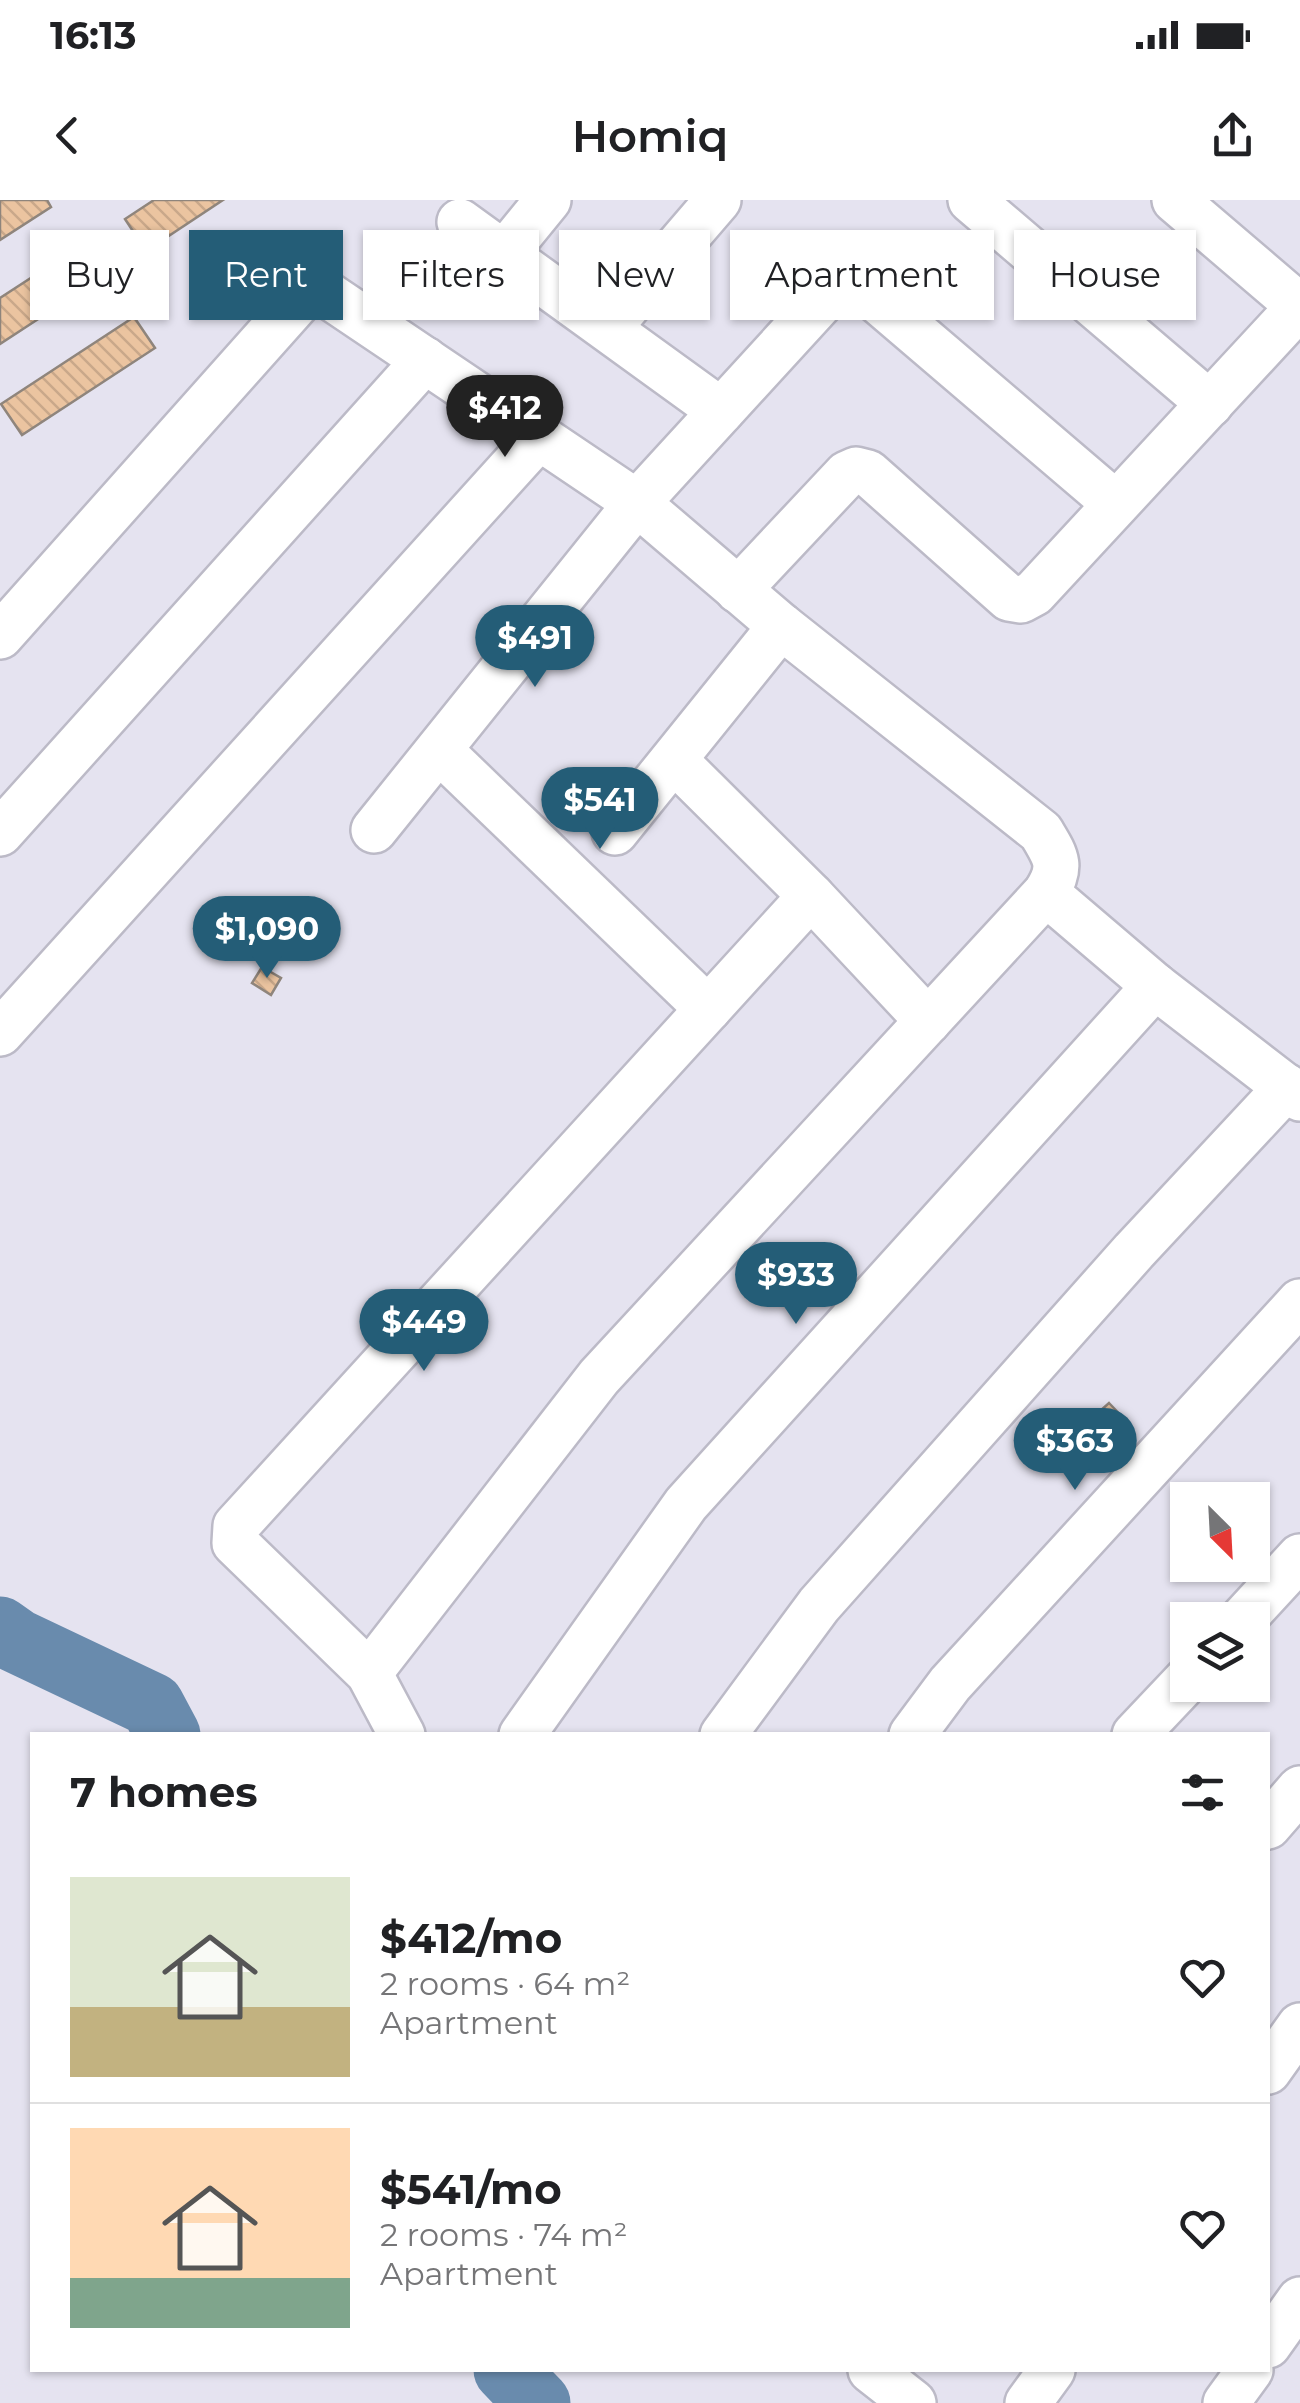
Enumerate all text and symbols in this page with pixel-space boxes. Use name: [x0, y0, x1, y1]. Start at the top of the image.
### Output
text: 16:13: [50, 12, 136, 59]
icon: back: [40, 108, 95, 163]
text: Homiq: [572, 108, 728, 163]
icon: share: [1205, 108, 1260, 163]
chip: Buy: [30, 230, 169, 320]
chip: Rent: [189, 230, 343, 320]
chip: Filters: [363, 230, 539, 320]
chip: New: [559, 230, 710, 320]
chip: Apartment: [730, 230, 994, 320]
chip: House: [1014, 230, 1196, 320]
pin: $412: [446, 375, 564, 460]
text: $412: [468, 388, 542, 427]
pin: $491: [476, 605, 594, 690]
text: $491: [497, 618, 573, 657]
pin: $541: [541, 767, 659, 852]
text: $541: [563, 780, 637, 819]
pin: $1,090: [186, 896, 348, 981]
text: $1,090: [215, 909, 319, 948]
pin: $933: [737, 1242, 855, 1327]
text: $933: [757, 1255, 835, 1294]
pin: $449: [365, 1289, 483, 1374]
text: $449: [381, 1302, 467, 1341]
pin: $363: [1016, 1408, 1134, 1493]
text: $363: [1036, 1421, 1114, 1460]
north arrow: [1170, 1482, 1270, 1582]
map controls: [1170, 1482, 1270, 1702]
button: layers: [1170, 1602, 1270, 1702]
icon: filters: [1175, 1765, 1230, 1820]
text: 7 homes: [70, 1766, 258, 1818]
text: $412/mo: [380, 1912, 562, 1964]
icon: home: [150, 1917, 270, 2037]
icon: heart: [1175, 1950, 1230, 2005]
text: 2 rooms · 64 m²: [380, 1964, 630, 2003]
text: Apartment: [380, 2003, 558, 2042]
text: $541/mo: [380, 2163, 562, 2215]
icon: home: [150, 2168, 270, 2288]
icon: heart: [1175, 2201, 1230, 2256]
text: 2 rooms · 74 m²: [380, 2215, 628, 2254]
text: Apartment: [380, 2254, 558, 2293]

